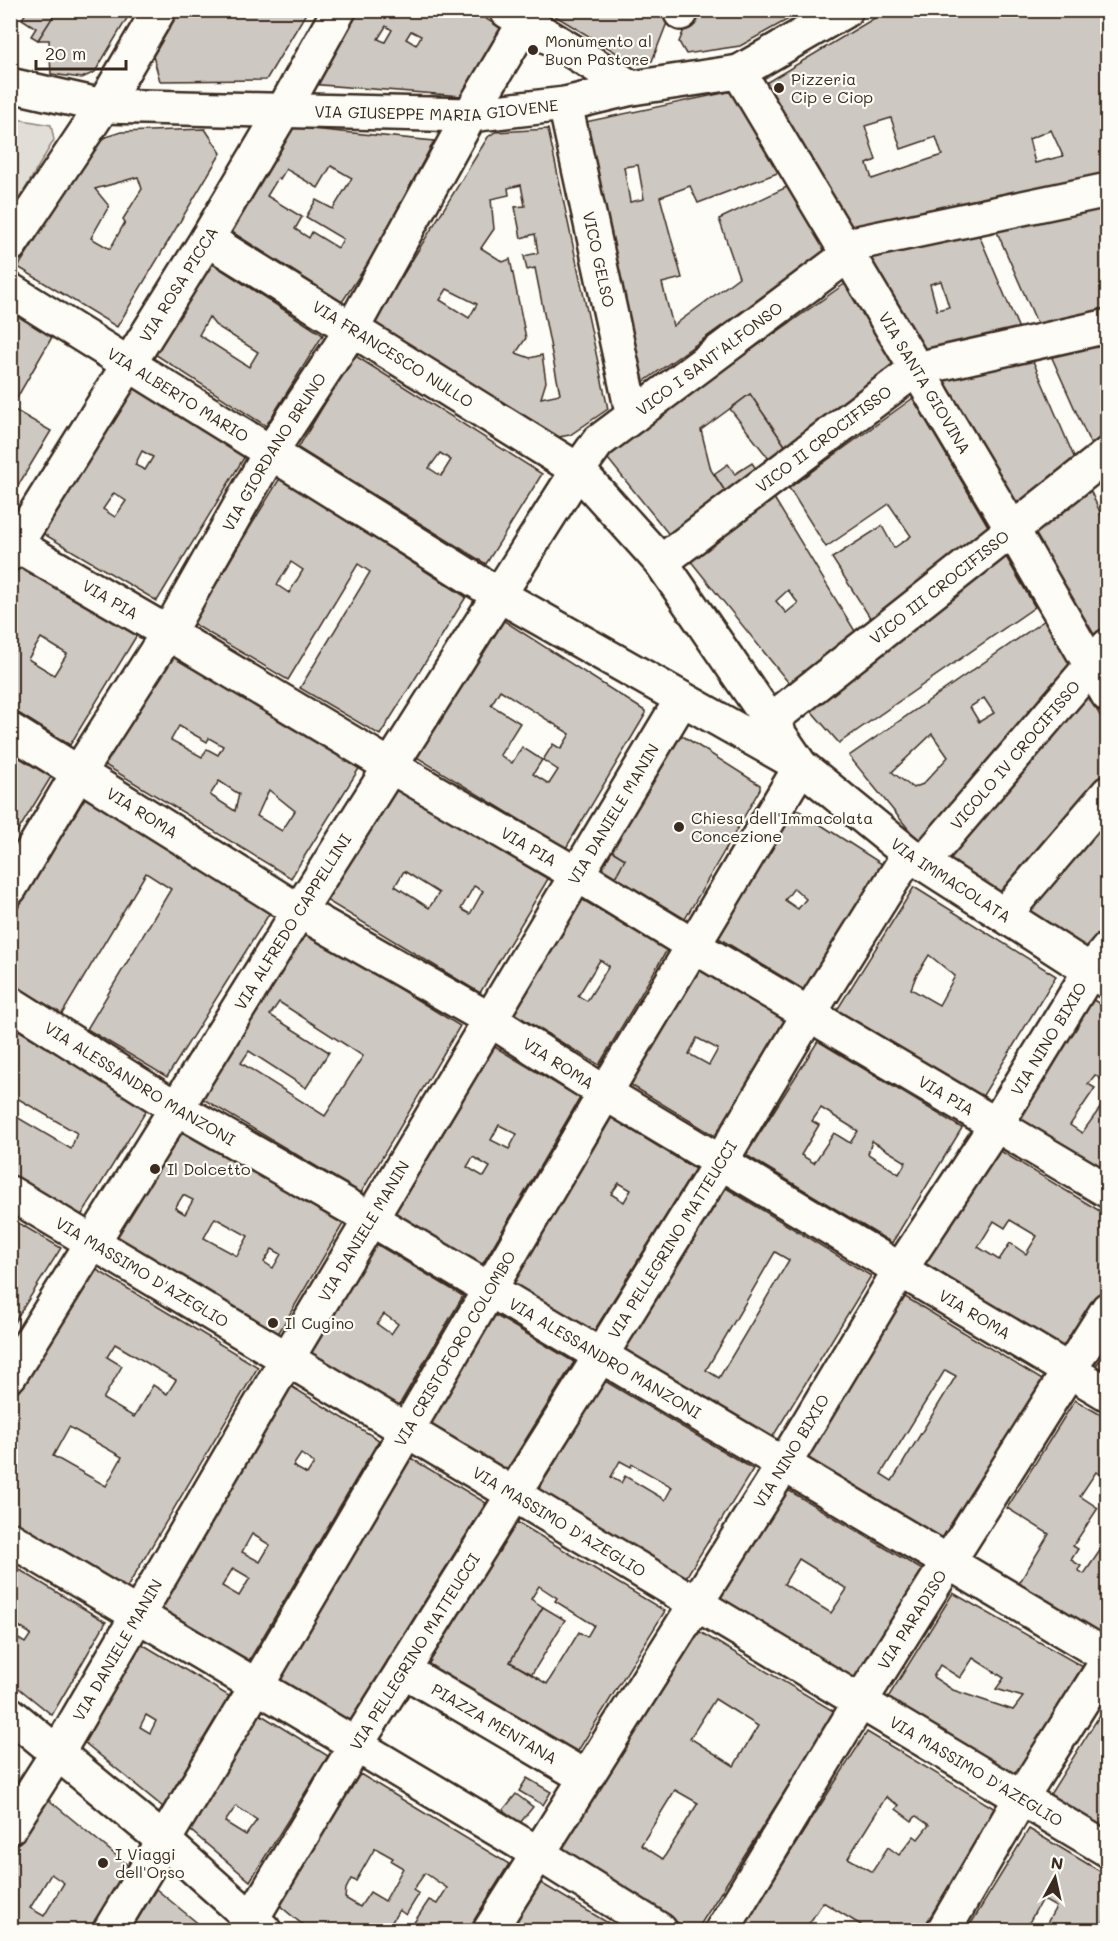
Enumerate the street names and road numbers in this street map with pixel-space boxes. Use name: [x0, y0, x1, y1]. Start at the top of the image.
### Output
street label: VIA GIUSEPPE MARIA GIOVENE: [314, 94, 559, 125]
street label: VICO GELSO: [579, 209, 620, 309]
street label: VIA ROSA PICCA: [134, 222, 222, 346]
street label: VIA FRANCESCO NULLO: [309, 295, 478, 412]
street label: VICO I SANT'ALFONSO: [632, 297, 787, 420]
street label: VIA SANTA GIOVINA: [874, 307, 976, 458]
street label: VIA ALBERTO MARIO: [104, 342, 253, 446]
street label: VIA GIORDANO BRUNO: [217, 368, 330, 535]
street label: VICO II CROCIFISSO: [751, 380, 896, 497]
street label: VICO III CROCIFISSO: [865, 525, 1013, 648]
street label: VIA PIA: [79, 574, 142, 623]
street label: VICOLO IV CROCIFISSO: [945, 676, 1084, 834]
street label: VIA DANIELE MANIN: [562, 739, 663, 888]
street label: VIA ROMA: [103, 782, 182, 843]
street label: VIA PIA: [497, 822, 561, 870]
street label: VIA ALFREDO CAPPELLINI: [229, 830, 355, 1014]
street label: VIA IMMACOLATA: [887, 832, 1015, 927]
street label: VIA NINO BIXIO: [1006, 978, 1091, 1099]
street label: VIA ALESSANDRO MANZONI: [41, 1017, 239, 1150]
street label: VIA ROMA: [519, 1032, 598, 1093]
street label: VIA PIA: [915, 1070, 978, 1120]
street label: VIA PELLEGRINO MATTEUCCI: [603, 1137, 741, 1342]
street label: VIA DANIELE MANIN: [313, 1156, 413, 1305]
street label: VIA MASSIMO D'AZEGLIO: [52, 1212, 233, 1332]
street label: VIA CRISTOFORO COLOMBO: [389, 1247, 520, 1450]
street label: VIA ROMA: [935, 1284, 1015, 1343]
street label: VIA ALESSANDRO MANZONI: [505, 1292, 705, 1423]
street label: VIA NINO BIXIO: [748, 1390, 833, 1511]
street label: VIA MASSIMO D'AZEGLIO: [469, 1461, 650, 1581]
street label: VIA PELLEGRINO MATTEUCCI: [345, 1549, 484, 1754]
street label: VIA PARADISO: [872, 1565, 951, 1673]
street label: VIA DANIELE MANIN: [67, 1575, 167, 1725]
street label: PIAZZA MENTANA: [428, 1678, 561, 1768]
street label: VIA MASSIMO D'AZEGLIO: [886, 1711, 1067, 1831]

